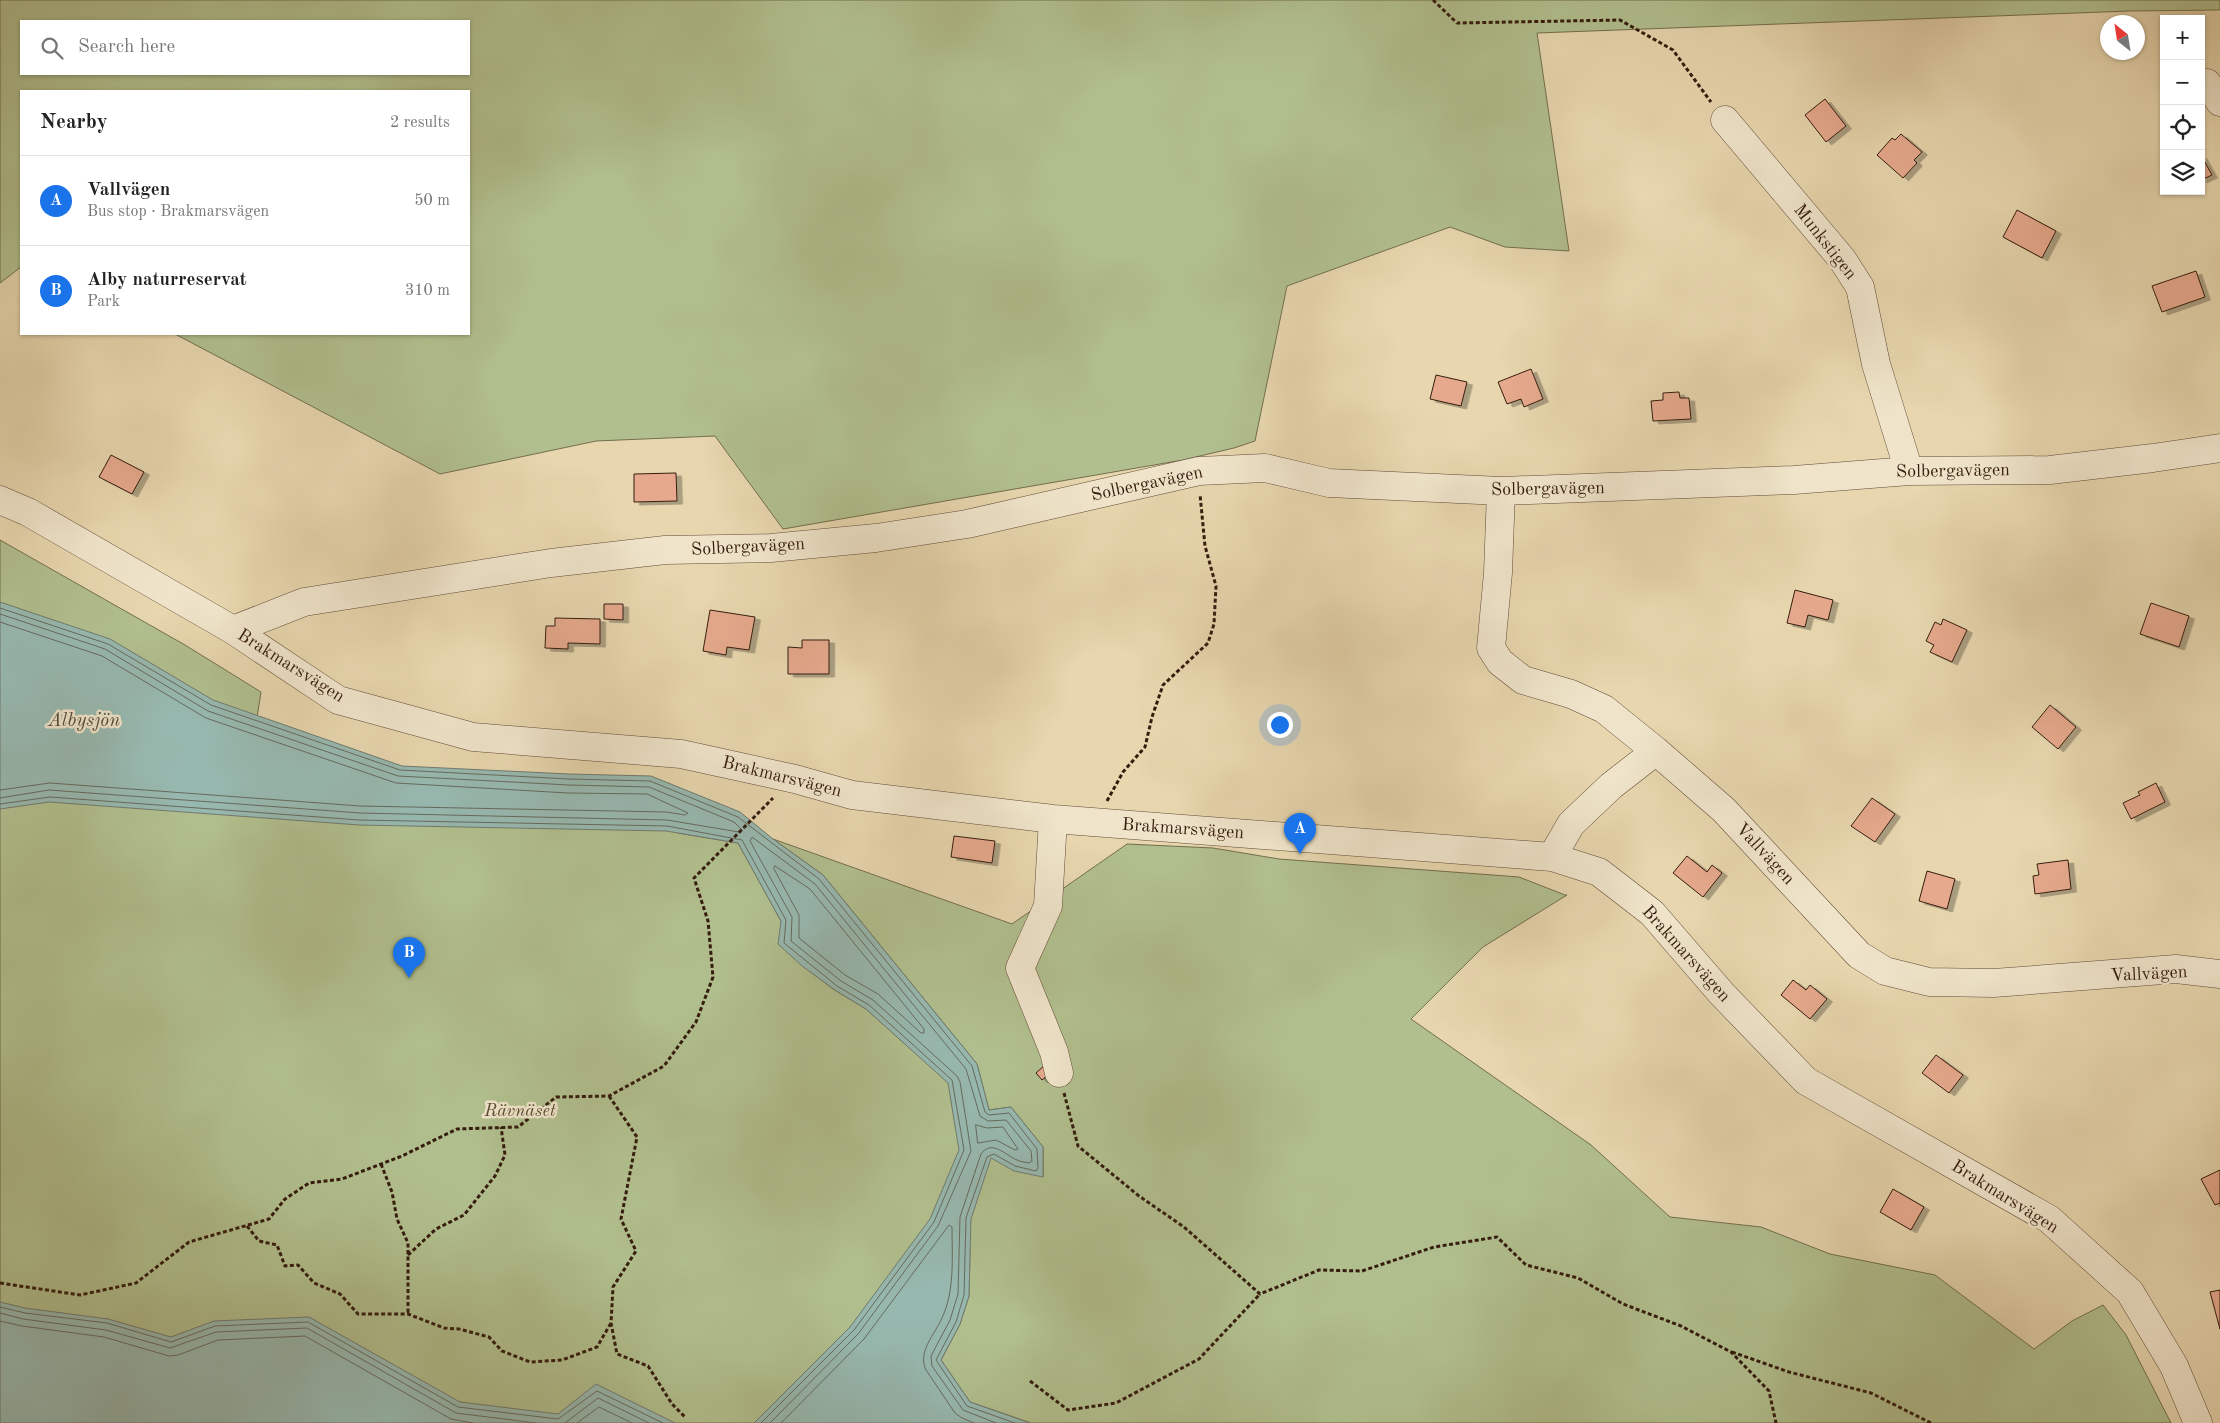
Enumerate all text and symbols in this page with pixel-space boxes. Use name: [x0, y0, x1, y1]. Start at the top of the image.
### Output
north arrow: [2100, 15, 2145, 60]
map controls: [2160, 15, 2205, 195]
button: +: [2160, 15, 2205, 60]
search box: [20, 20, 470, 75]
icon: search: [38, 34, 66, 62]
text: Search here: [78, 38, 175, 57]
button: −: [2160, 60, 2205, 105]
button: locate: [2160, 105, 2205, 150]
text: Nearby: [40, 112, 108, 133]
text: 2 results: [390, 115, 450, 131]
button: layers: [2160, 150, 2205, 195]
text: Vallvägen: [87, 181, 170, 200]
text: A: [50, 193, 62, 209]
text: 50 m: [414, 193, 450, 209]
street label: Munkstigen: [1790, 201, 1860, 283]
text: Bus stop · Brakmarsvägen: [87, 204, 269, 220]
text: Alby naturreservat: [87, 271, 247, 290]
text: B: [50, 283, 62, 299]
text: 310 m: [405, 283, 450, 299]
text: Park: [87, 294, 120, 310]
street label: Solbergavägen: [1896, 461, 2010, 481]
street label: Solbergavägen: [1089, 463, 1205, 505]
street label: Solbergavägen: [1491, 479, 1605, 499]
street label: Solbergavägen: [691, 535, 806, 559]
street label: Brakmarsvägen: [234, 626, 348, 706]
water label: Albysjön: [47, 712, 120, 731]
your location: [1267, 712, 1293, 738]
street label: Brakmarsvägen: [720, 753, 844, 801]
pin: A: [1284, 813, 1316, 854]
street label: Brakmarsvägen: [1121, 816, 1245, 842]
street label: Vallvägen: [1732, 820, 1798, 889]
street label: Brakmarsvägen: [1638, 902, 1734, 1006]
pin: B: [393, 937, 425, 978]
street label: Vallvägen: [2110, 963, 2188, 985]
park label: Rävnäset: [483, 1102, 556, 1120]
street label: Brakmarsvägen: [1948, 1157, 2062, 1237]

